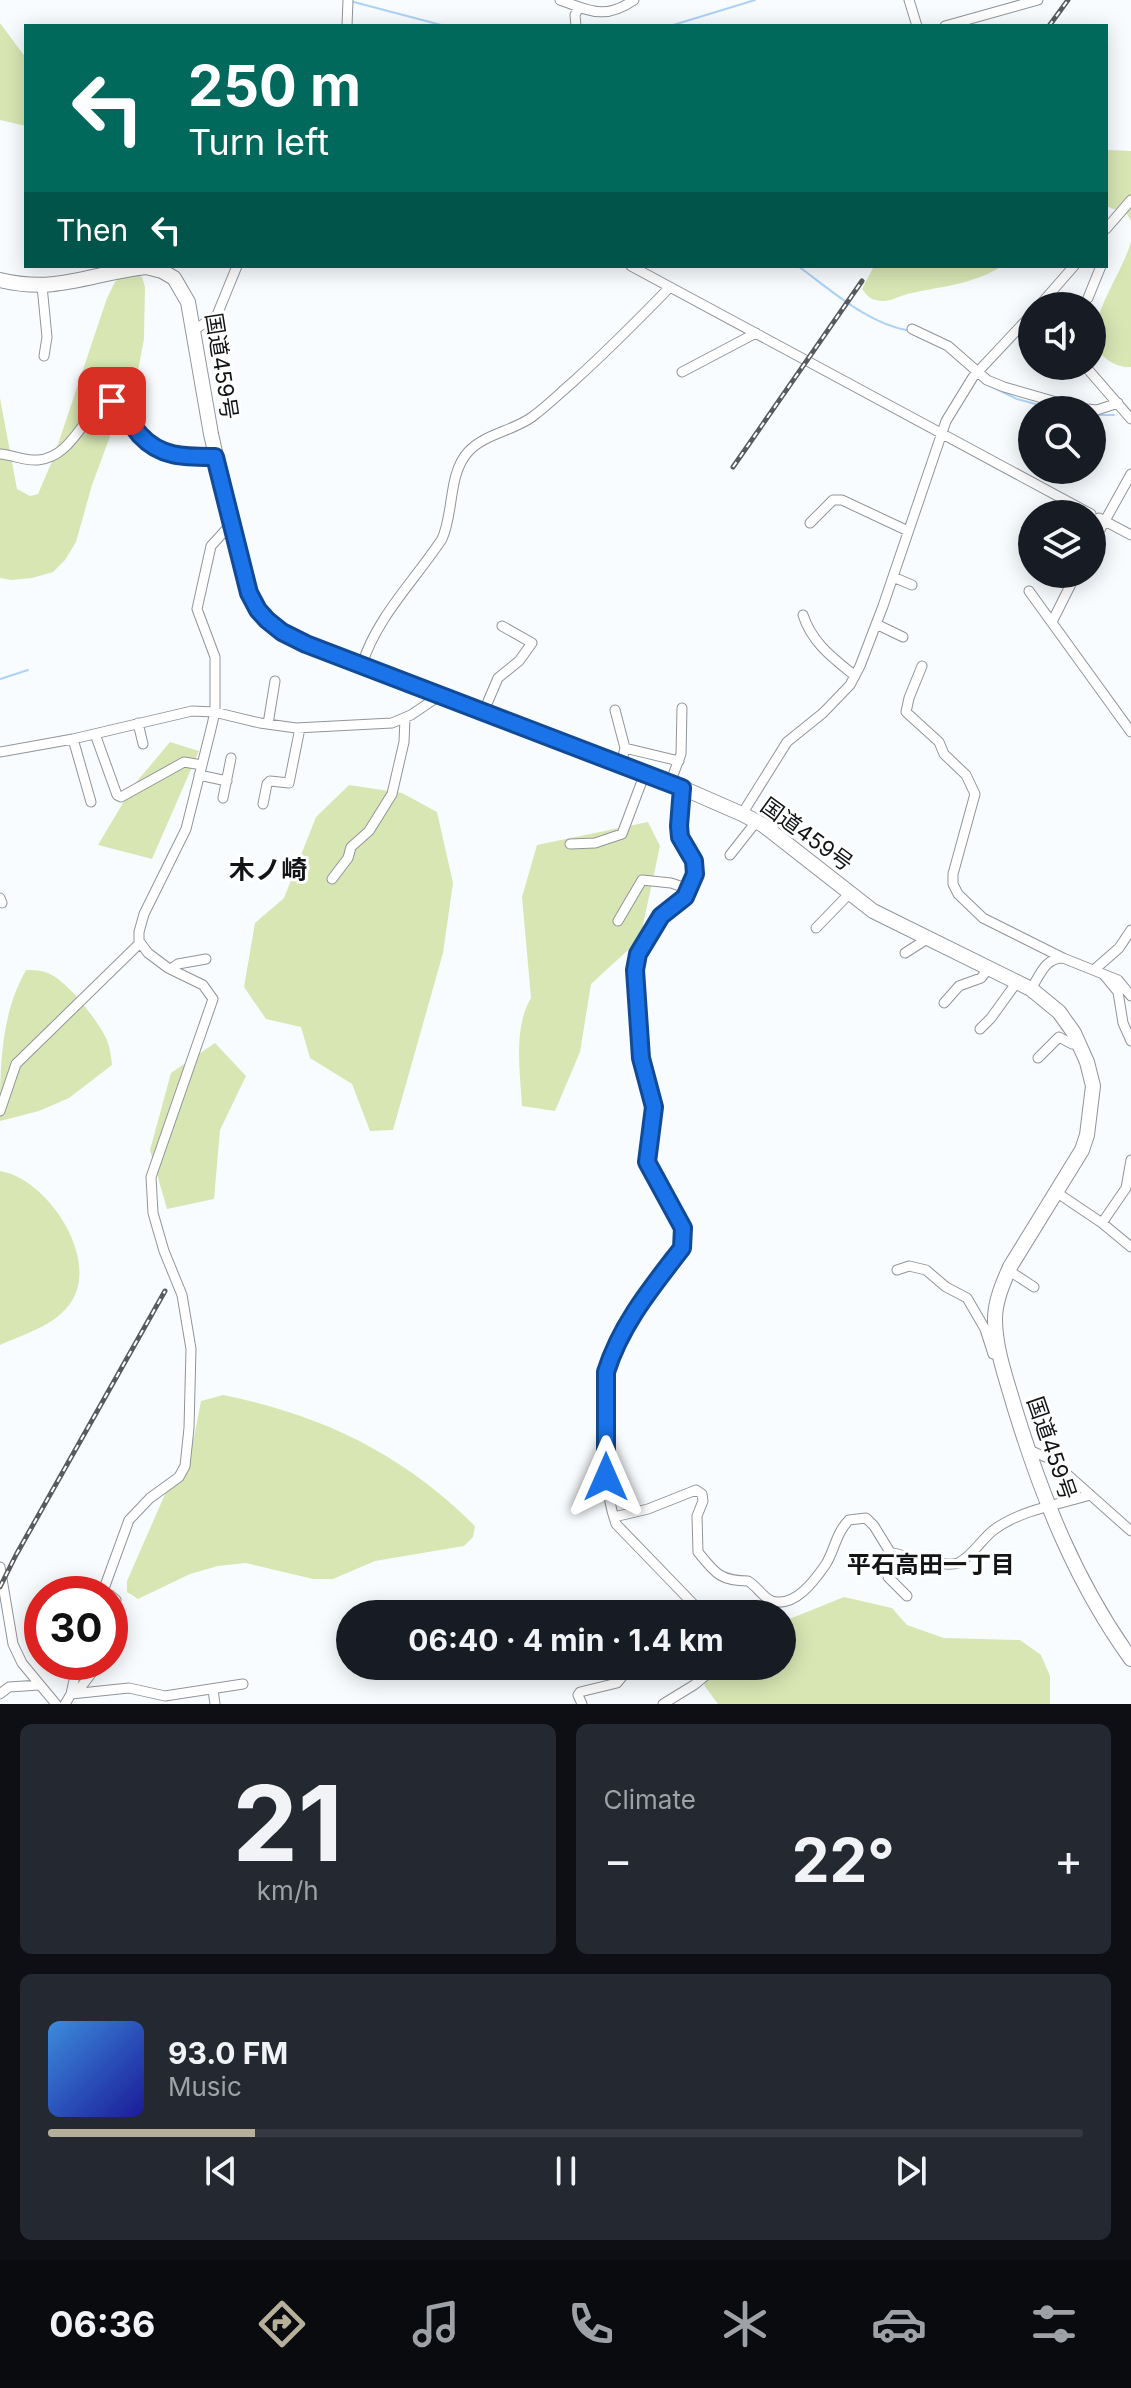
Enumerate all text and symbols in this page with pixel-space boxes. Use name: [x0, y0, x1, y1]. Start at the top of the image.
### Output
text: 250 m: [188, 52, 361, 120]
icon: left: [56, 56, 160, 160]
text: Turn left: [188, 120, 329, 164]
icon: left: [144, 208, 188, 252]
text: Then: [56, 212, 128, 248]
map controls: [1018, 292, 1106, 588]
button: sound: [1018, 292, 1106, 380]
street label: 国道459号: [201, 311, 243, 421]
pin: [78, 367, 146, 435]
icon: arrive: [90, 379, 134, 423]
button: search: [1018, 396, 1106, 484]
button: layers: [1018, 500, 1106, 588]
street label: 国道459号: [756, 792, 858, 876]
district label: 木ノ崎: [229, 854, 307, 885]
street label: 国道459号: [1022, 1393, 1082, 1503]
position arrow: [564, 1435, 648, 1519]
district label: 平石高田一丁目: [847, 1550, 1015, 1579]
speed limit sign: 30: [24, 1576, 128, 1680]
text: 06:40 · 4 min · 1.4 km: [408, 1622, 724, 1658]
text: 21: [233, 1760, 343, 1886]
text: Climate: [604, 1784, 696, 1815]
text: 22°: [792, 1824, 895, 1896]
text: −: [604, 1833, 633, 1887]
text: +: [1054, 1833, 1083, 1887]
text: km/h: [257, 1875, 319, 1906]
text: 93.0 FM: [168, 2035, 288, 2071]
text: Music: [168, 2071, 242, 2102]
icon: previous: [199, 2149, 243, 2193]
icon: pause: [544, 2149, 588, 2193]
icon: next: [889, 2149, 933, 2193]
icon: directions: [254, 2296, 310, 2352]
icon: music: [408, 2296, 464, 2352]
icon: phone: [563, 2296, 619, 2352]
icon: climate: [717, 2296, 773, 2352]
icon: car: [871, 2296, 927, 2352]
icon: filters: [1026, 2296, 1082, 2352]
text: 06:36: [49, 2302, 155, 2346]

